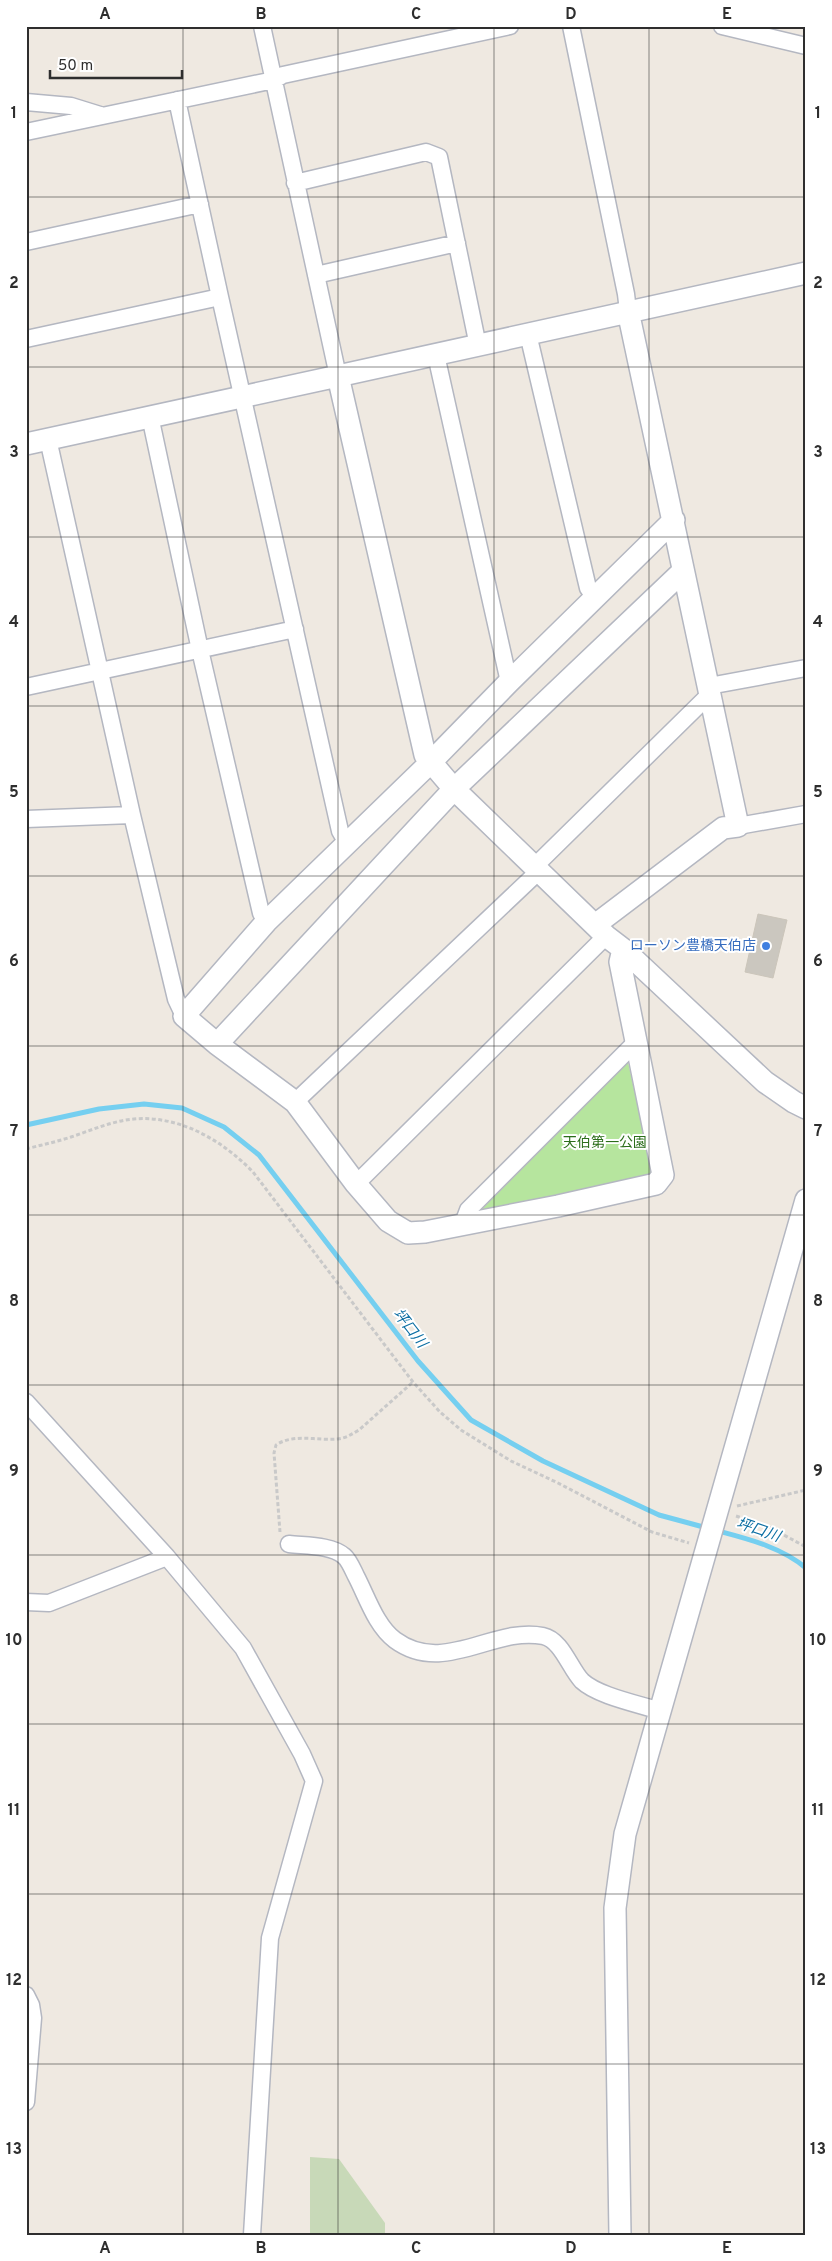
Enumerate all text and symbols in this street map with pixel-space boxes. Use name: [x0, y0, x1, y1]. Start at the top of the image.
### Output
text: A: [99, 5, 111, 25]
text: B: [255, 5, 267, 25]
text: C: [411, 5, 421, 25]
text: D: [565, 5, 577, 25]
text: E: [722, 5, 732, 25]
scale bar: [50, 48, 182, 80]
text: 50 m: [58, 57, 93, 76]
text: 1: [11, 104, 17, 124]
text: 1: [815, 104, 821, 124]
text: 2: [9, 274, 19, 294]
text: 2: [813, 274, 823, 294]
text: 3: [9, 443, 19, 463]
text: 3: [813, 443, 823, 463]
text: 4: [9, 613, 19, 633]
text: 4: [813, 613, 823, 633]
text: 5: [9, 783, 19, 803]
text: 5: [813, 783, 823, 803]
place label: ローソン豊橋天伯店: [630, 938, 756, 955]
marker: ローソン豊橋天伯店: [760, 940, 772, 952]
text: 6: [9, 952, 19, 972]
text: 6: [813, 952, 823, 972]
text: 7: [10, 1122, 18, 1142]
text: 7: [814, 1122, 822, 1142]
park label: 天伯第一公園: [563, 1134, 647, 1152]
text: 8: [9, 1292, 19, 1312]
text: 8: [813, 1292, 823, 1312]
water label: 坪口川: [388, 1305, 432, 1354]
text: 9: [9, 1462, 19, 1482]
text: 9: [813, 1462, 823, 1482]
water label: 坪口川: [734, 1515, 784, 1548]
text: 10: [6, 1631, 22, 1651]
text: 10: [810, 1631, 826, 1651]
text: 11: [8, 1801, 20, 1821]
text: 11: [812, 1801, 824, 1821]
text: 12: [6, 1971, 22, 1991]
text: 12: [810, 1971, 826, 1991]
text: 13: [6, 2140, 22, 2160]
text: 13: [810, 2140, 826, 2160]
text: A: [99, 2239, 111, 2259]
text: B: [255, 2239, 267, 2259]
text: C: [411, 2239, 421, 2259]
text: D: [565, 2239, 577, 2259]
text: E: [722, 2239, 732, 2259]

